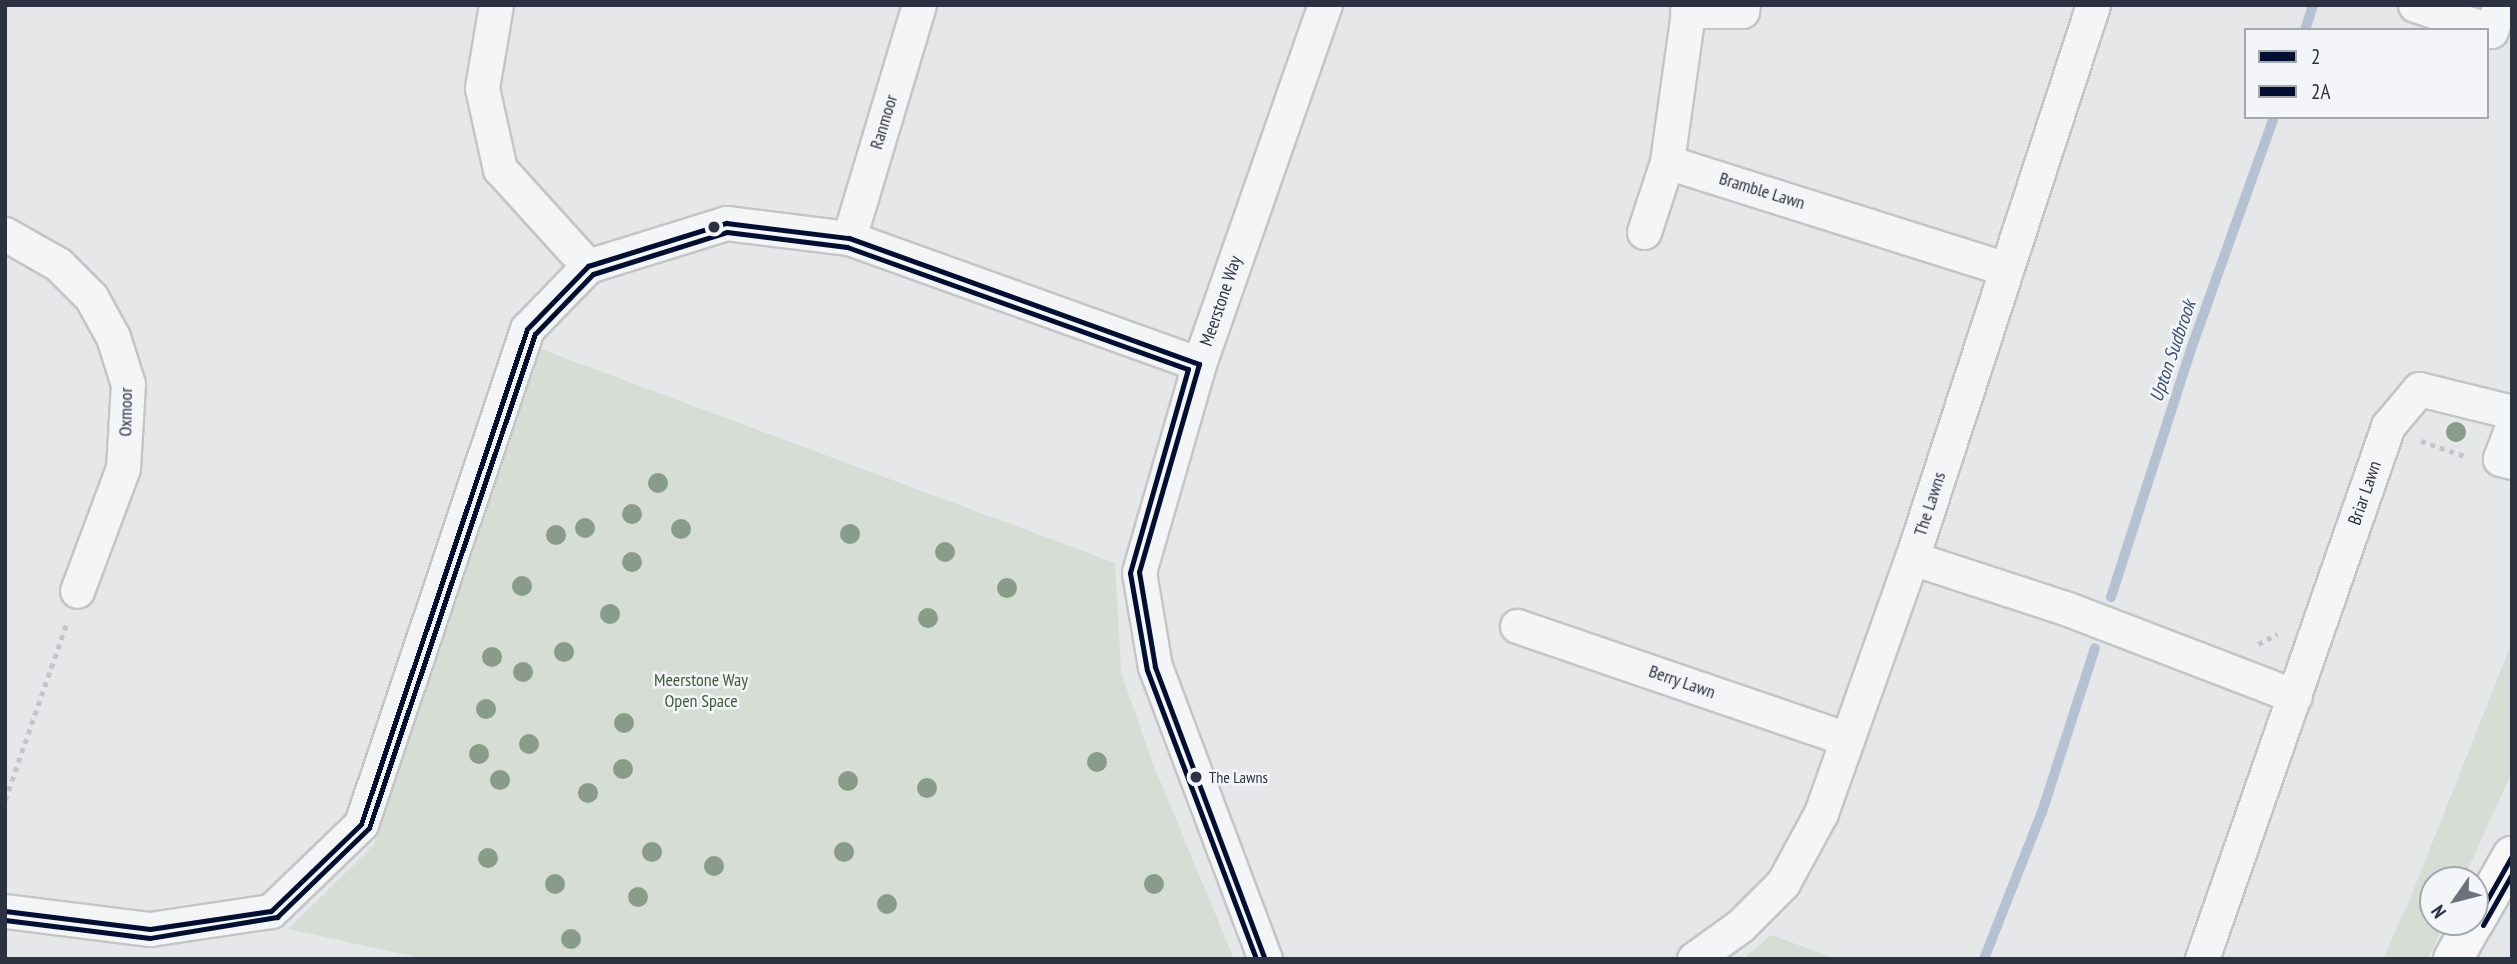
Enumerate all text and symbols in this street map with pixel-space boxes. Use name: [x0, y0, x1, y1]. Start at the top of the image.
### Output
legend: [2244, 28, 2489, 119]
text: 2: [2311, 43, 2320, 70]
text: 2A: [2311, 78, 2330, 105]
street label: Ranmoor: [865, 92, 903, 152]
street label: Bramble Lawn: [1717, 168, 1807, 214]
unlabelled marker: [707, 220, 721, 234]
street label: Meerstone Way: [1195, 253, 1247, 349]
water label: Upton Sudbrook: [2145, 297, 2201, 405]
street label: Oxmoor: [115, 387, 137, 437]
street label: Briar Lawn: [2344, 458, 2386, 528]
street label: The Lawns: [1909, 469, 1951, 539]
street label: Berry Lawn: [1646, 661, 1718, 703]
park label: Meerstone Way Open Space: [654, 670, 748, 712]
place label: The Lawns: [1209, 767, 1268, 787]
marker: The Lawns: [1189, 770, 1203, 784]
north arrow: [2419, 866, 2489, 936]
text: N: [2426, 901, 2451, 923]

